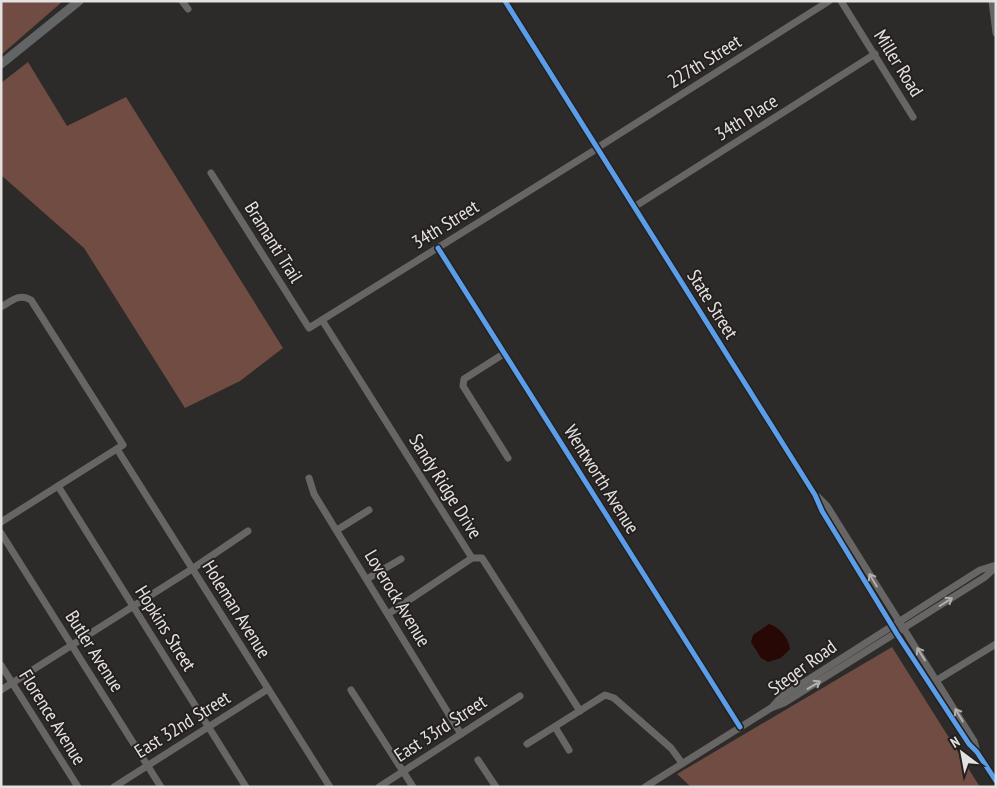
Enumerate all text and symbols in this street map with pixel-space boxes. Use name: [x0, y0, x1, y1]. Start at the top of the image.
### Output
street label: Miller Road: [869, 25, 929, 101]
street label: 227th Street: [663, 29, 746, 93]
street label: 34th Place: [710, 88, 782, 146]
street label: 34th Street: [407, 194, 483, 254]
street label: Bramanti Trail: [240, 197, 309, 288]
street label: State Street: [682, 265, 744, 344]
street label: Wentworth Avenue: [559, 420, 645, 538]
street label: Sandy Ridge Drive: [404, 429, 488, 543]
street label: Loverock Avenue: [360, 545, 436, 651]
street label: Holeman Avenue: [198, 556, 277, 662]
one-way arrow: [868, 573, 878, 587]
street label: Hopkins Street: [130, 581, 202, 676]
one-way arrow: [939, 597, 953, 607]
street label: Butler Avenue: [61, 606, 129, 696]
street label: Steger Road: [763, 634, 841, 700]
one-way arrow: [916, 647, 926, 661]
street label: Florence Avenue: [14, 665, 92, 769]
one-way arrow: [807, 679, 821, 689]
street label: East 32nd Street: [130, 685, 235, 763]
street label: East 33rd Street: [389, 689, 491, 767]
one-way arrow: [953, 709, 963, 723]
north arrow: [937, 728, 987, 778]
text: N: [947, 732, 963, 752]

